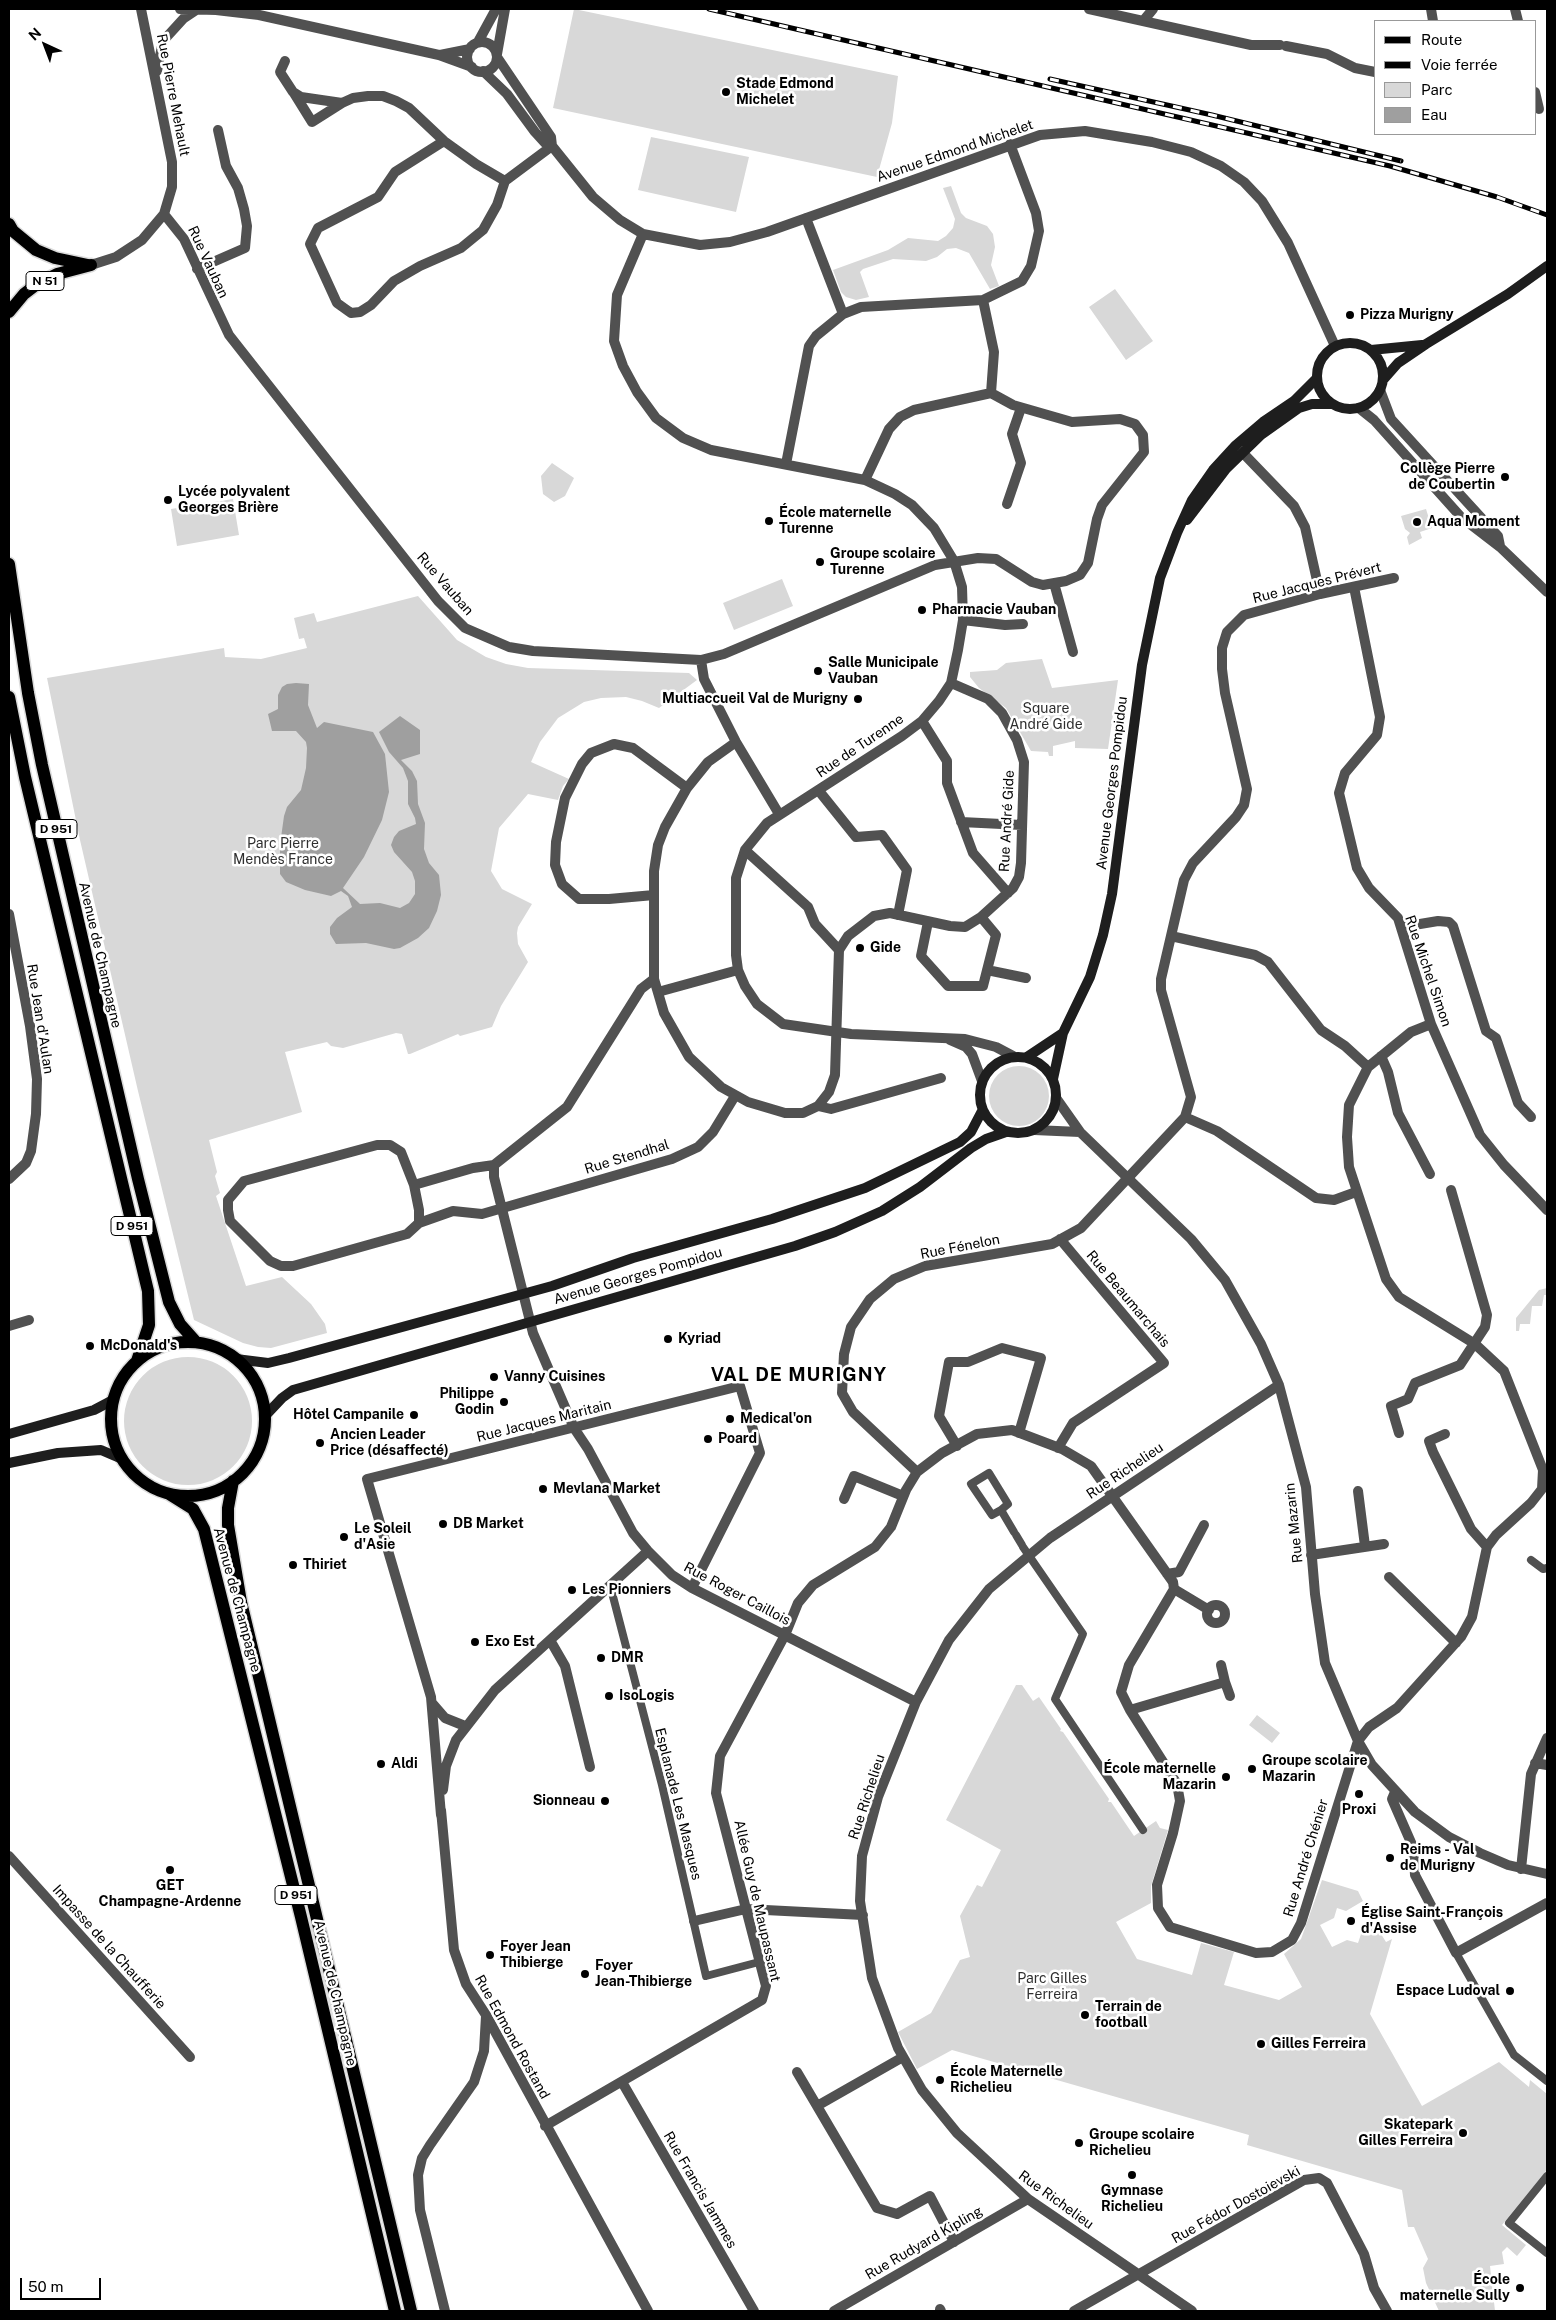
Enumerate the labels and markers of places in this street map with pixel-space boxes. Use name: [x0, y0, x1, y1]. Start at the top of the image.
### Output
place label: Stade Edmond Michelet: [736, 76, 834, 108]
marker: Stade Edmond Michelet: [720, 86, 732, 98]
place label: Pizza Murigny: [1360, 307, 1454, 323]
marker: Pizza Murigny: [1344, 309, 1356, 321]
place label: Collège Pierre de Coubertin: [1400, 461, 1495, 494]
marker: Collège Pierre de Coubertin: [1499, 471, 1511, 483]
place label: Lycée polyvalent Georges Brière: [178, 484, 290, 516]
marker: Lycée polyvalent Georges Brière: [162, 494, 174, 506]
place label: École maternelle Turenne: [779, 505, 892, 538]
place label: Aqua Moment: [1427, 514, 1520, 530]
marker: École maternelle Turenne: [763, 515, 775, 527]
marker: Aqua Moment: [1411, 516, 1423, 528]
place label: Groupe scolaire Turenne: [830, 546, 936, 578]
marker: Groupe scolaire Turenne: [814, 556, 826, 568]
place label: Pharmacie Vauban: [932, 602, 1056, 618]
marker: Pharmacie Vauban: [916, 604, 928, 616]
place label: Salle Municipale Vauban: [828, 655, 939, 688]
marker: Salle Municipale Vauban: [812, 665, 824, 677]
place label: Multiaccueil Val de Murigny: [662, 691, 848, 707]
marker: Multiaccueil Val de Murigny: [852, 693, 864, 705]
place label: Gide: [870, 940, 901, 956]
marker: Gide: [854, 942, 866, 954]
place label: Kyriad: [678, 1331, 721, 1347]
marker: Kyriad: [662, 1333, 674, 1345]
place label: McDonald's: [100, 1338, 177, 1354]
marker: McDonald's: [84, 1340, 96, 1352]
place label: Vanny Cuisines: [504, 1369, 605, 1385]
marker: Vanny Cuisines: [488, 1371, 500, 1383]
place label: Philippe Godin: [439, 1386, 494, 1418]
marker: Philippe Godin: [498, 1396, 510, 1408]
place label: Hôtel Campanile: [293, 1407, 404, 1423]
marker: Hôtel Campanile: [408, 1409, 420, 1421]
place label: Medical'on: [740, 1411, 812, 1427]
marker: Medical'on: [724, 1413, 736, 1425]
place label: Ancien Leader Price (désaffecté): [330, 1427, 449, 1460]
place label: Poard: [718, 1431, 757, 1447]
marker: Poard: [702, 1433, 714, 1445]
marker: Ancien Leader Price (désaffecté): [314, 1437, 326, 1449]
place label: Mevlana Market: [553, 1481, 661, 1497]
marker: Mevlana Market: [537, 1483, 549, 1495]
place label: DB Market: [453, 1516, 524, 1532]
marker: DB Market: [437, 1518, 449, 1530]
place label: Le Soleil d'Asie: [354, 1521, 411, 1554]
marker: Le Soleil d'Asie: [338, 1531, 350, 1543]
place label: Thiriet: [303, 1557, 347, 1573]
marker: Thiriet: [287, 1559, 299, 1571]
place label: Les Pionniers: [582, 1582, 671, 1598]
marker: Les Pionniers: [566, 1584, 578, 1596]
place label: Exo Est: [485, 1634, 535, 1650]
marker: Exo Est: [469, 1636, 481, 1648]
place label: DMR: [611, 1650, 644, 1666]
marker: DMR: [595, 1652, 607, 1664]
place label: IsoLogis: [619, 1688, 674, 1704]
marker: IsoLogis: [603, 1690, 615, 1702]
place label: Groupe scolaire Mazarin: [1262, 1753, 1368, 1785]
place label: Aldi: [391, 1756, 418, 1772]
marker: Aldi: [375, 1758, 387, 1770]
place label: École maternelle Mazarin: [1103, 1761, 1216, 1794]
marker: Groupe scolaire Mazarin: [1246, 1763, 1258, 1775]
marker: École maternelle Mazarin: [1220, 1771, 1232, 1783]
marker: Proxi: [1353, 1788, 1365, 1800]
place label: Sionneau: [533, 1793, 595, 1809]
marker: Sionneau: [599, 1795, 611, 1807]
place label: Proxi: [1342, 1802, 1376, 1818]
place label: Reims - Val de Murigny: [1400, 1842, 1475, 1874]
marker: Reims - Val de Murigny: [1384, 1852, 1396, 1864]
marker: GET Champagne-Ardenne: [164, 1864, 176, 1876]
place label: GET Champagne-Ardenne: [99, 1878, 241, 1910]
place label: Église Saint-François d'Assise: [1361, 1905, 1503, 1938]
marker: Église Saint-François d'Assise: [1345, 1915, 1357, 1927]
place label: Foyer Jean Thibierge: [500, 1939, 571, 1971]
marker: Foyer Jean Thibierge: [484, 1949, 496, 1961]
place label: Foyer Jean-Thibierge: [595, 1958, 692, 1990]
marker: Foyer Jean-Thibierge: [579, 1968, 591, 1980]
place label: Espace Ludoval: [1396, 1983, 1500, 1999]
marker: Espace Ludoval: [1504, 1985, 1516, 1997]
place label: Terrain de football: [1095, 1999, 1162, 2031]
marker: Terrain de football: [1079, 2009, 1091, 2021]
place label: Gilles Ferreira: [1271, 2036, 1366, 2052]
marker: Gilles Ferreira: [1255, 2038, 1267, 2050]
place label: École Maternelle Richelieu: [950, 2064, 1063, 2096]
marker: École Maternelle Richelieu: [934, 2074, 946, 2086]
place label: Skatepark Gilles Ferreira: [1358, 2117, 1453, 2150]
place label: Groupe scolaire Richelieu: [1089, 2127, 1195, 2160]
marker: Skatepark Gilles Ferreira: [1457, 2127, 1469, 2139]
marker: Groupe scolaire Richelieu: [1073, 2137, 1085, 2149]
marker: Gymnase Richelieu: [1126, 2169, 1138, 2181]
place label: Gymnase Richelieu: [1101, 2183, 1163, 2216]
place label: École maternelle Sully: [1400, 2272, 1510, 2304]
marker: École maternelle Sully: [1514, 2282, 1526, 2294]

